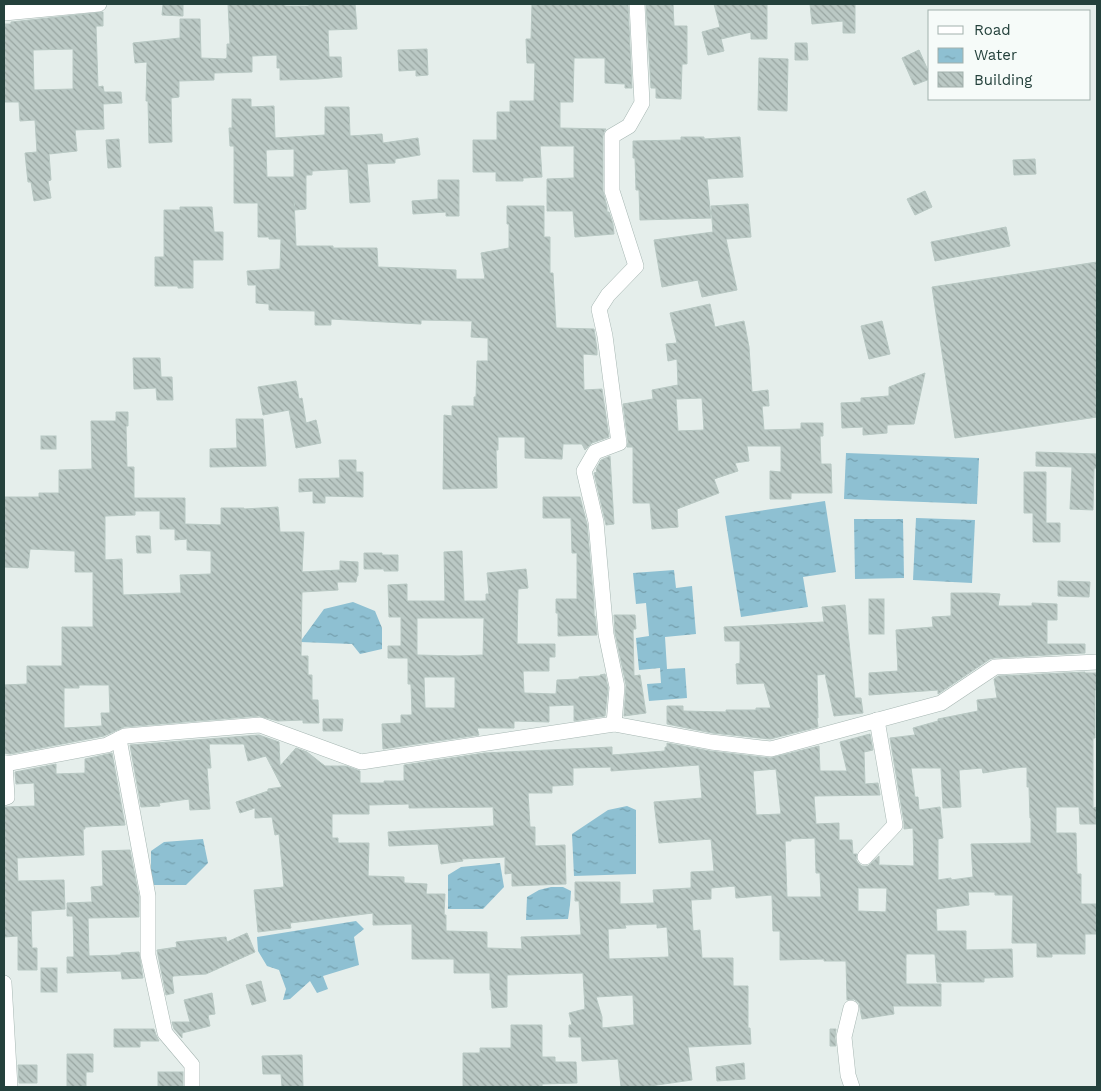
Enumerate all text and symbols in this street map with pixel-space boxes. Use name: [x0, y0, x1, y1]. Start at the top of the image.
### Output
legend: [928, 10, 1091, 100]
text: Road: [974, 21, 1011, 39]
text: Water: [974, 46, 1017, 64]
text: Building: [974, 71, 1032, 89]

